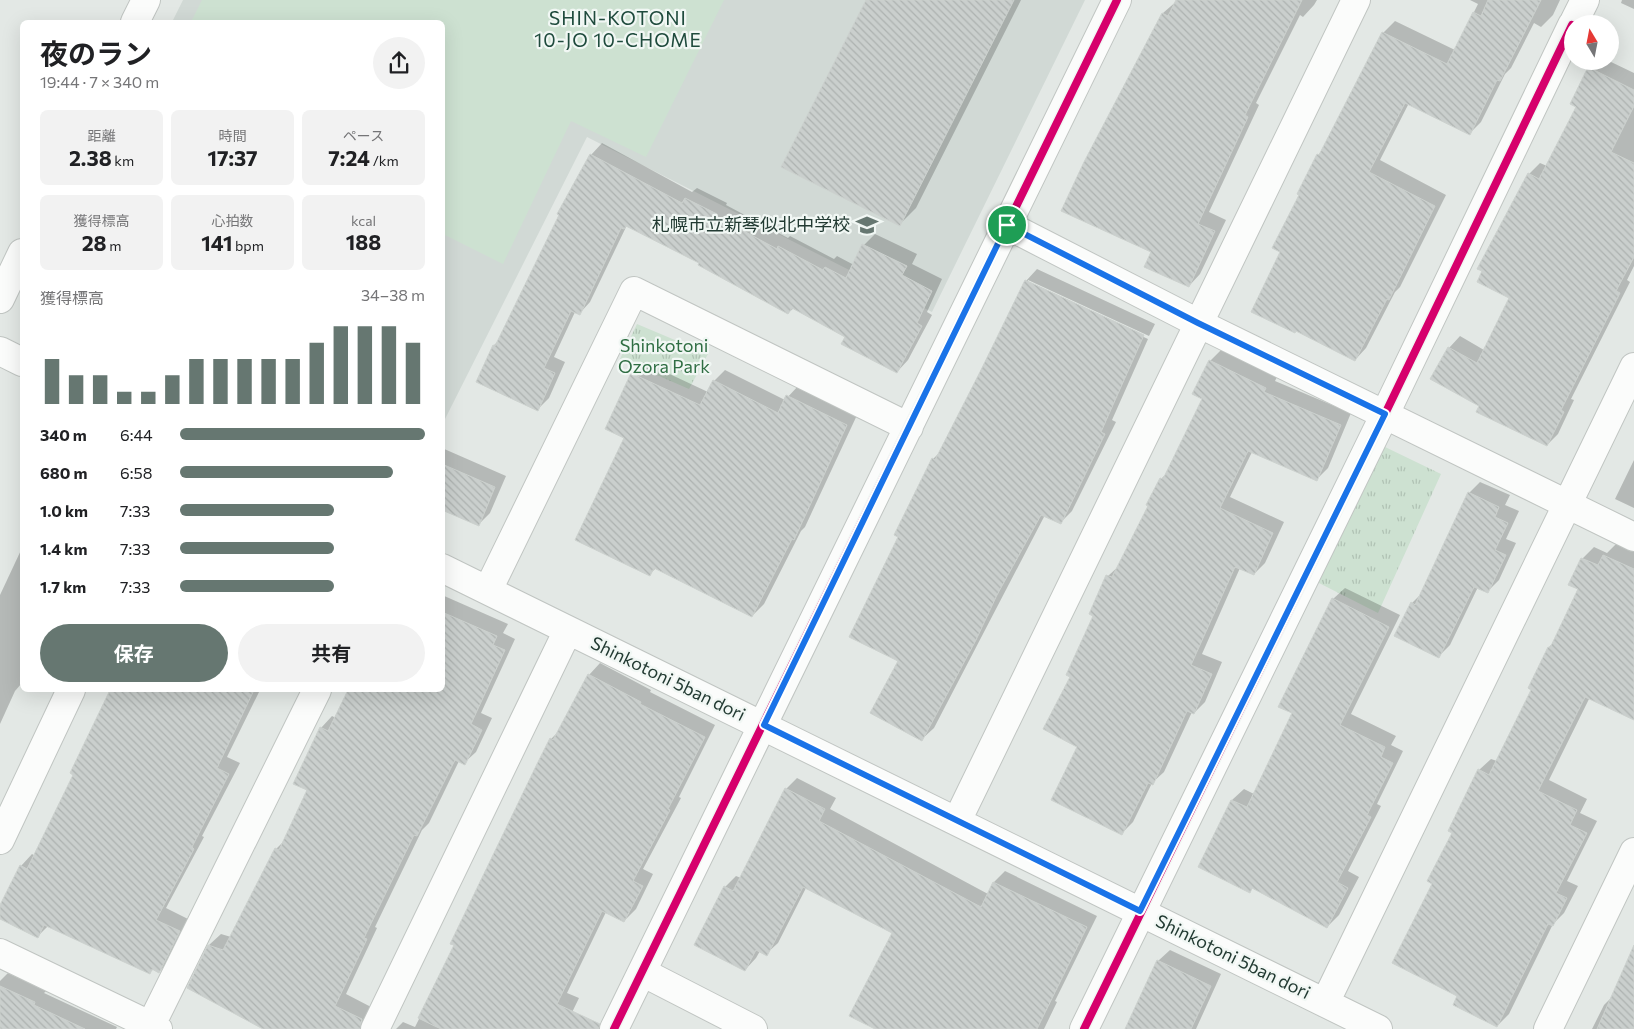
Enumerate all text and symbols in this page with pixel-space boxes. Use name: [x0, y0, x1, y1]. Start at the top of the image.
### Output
district label: SHIN-KOTONI 10-JO 10-CHOME: [534, 6, 702, 51]
north arrow: [1564, 15, 1619, 70]
map controls: [1564, 15, 1619, 70]
text: 夜のラン: [40, 36, 152, 70]
button: share: [373, 37, 425, 89]
text: 19:44 · 7 × 340 m: [40, 72, 159, 91]
text: 距離: [88, 127, 116, 144]
text: 時間: [219, 127, 247, 144]
text: ペース: [343, 127, 384, 144]
text: 2.38: [69, 145, 112, 170]
text: 17:37: [207, 145, 258, 170]
text: 7:24: [328, 145, 370, 170]
text: km: [112, 152, 134, 169]
text: /km: [370, 152, 399, 169]
pin: [986, 204, 1028, 246]
icon: arrive: [993, 211, 1021, 239]
text: 獲得標高: [74, 212, 130, 229]
text: 心拍数: [212, 212, 254, 229]
text: kcal: [351, 212, 376, 229]
school or university icon: 札幌市立新琴似北中学校: [854, 212, 880, 238]
place label: 札幌市立新琴似北中学校: [652, 213, 850, 235]
text: 188: [346, 229, 381, 254]
text: 28: [82, 230, 106, 255]
text: 141: [201, 230, 232, 255]
text: m: [106, 237, 121, 254]
text: bpm: [232, 237, 264, 254]
text: 34–38 m: [361, 285, 425, 304]
text: 獲得標高: [40, 288, 104, 307]
park label: Shinkotoni Ozora Park: [618, 334, 710, 377]
text: 340 m: [40, 425, 87, 444]
text: 6:44: [120, 425, 153, 444]
text: 680 m: [40, 463, 87, 482]
text: 6:58: [120, 463, 152, 482]
text: 1.0 km: [40, 501, 88, 520]
text: 7:33: [120, 501, 150, 520]
text: 1.4 km: [40, 539, 87, 558]
text: 7:33: [120, 539, 150, 558]
text: 1.7 km: [40, 577, 86, 596]
text: 7:33: [120, 577, 150, 596]
button: 保存: [40, 624, 228, 682]
button: 共有: [238, 624, 425, 682]
street label: Shinkotoni 5ban dori: [588, 631, 749, 725]
street label: Shinkotoni 5ban dori: [1153, 909, 1314, 1003]

